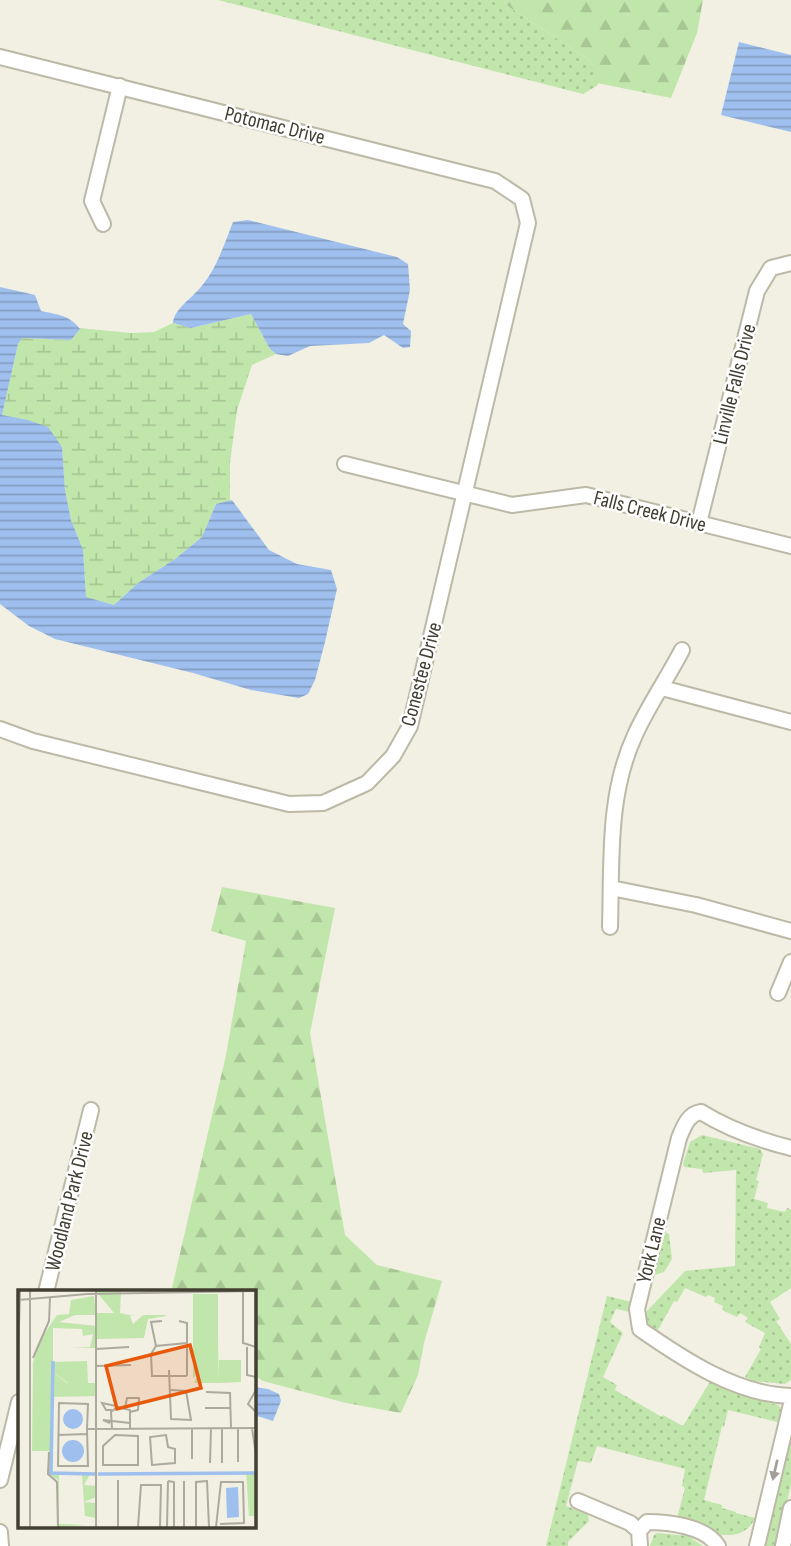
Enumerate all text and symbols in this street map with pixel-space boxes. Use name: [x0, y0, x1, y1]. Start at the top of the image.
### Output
street label: Potomac Drive: [222, 101, 328, 150]
street label: Linville Falls Drive: [707, 321, 762, 447]
street label: Falls Creek Drive: [591, 485, 709, 538]
street label: Conestee Drive: [396, 619, 447, 729]
street label: Woodland Park Drive: [40, 1129, 99, 1274]
street label: York Lane: [631, 1215, 672, 1286]
inset map: [18, 1290, 256, 1528]
one-way arrow: [769, 1459, 780, 1481]

